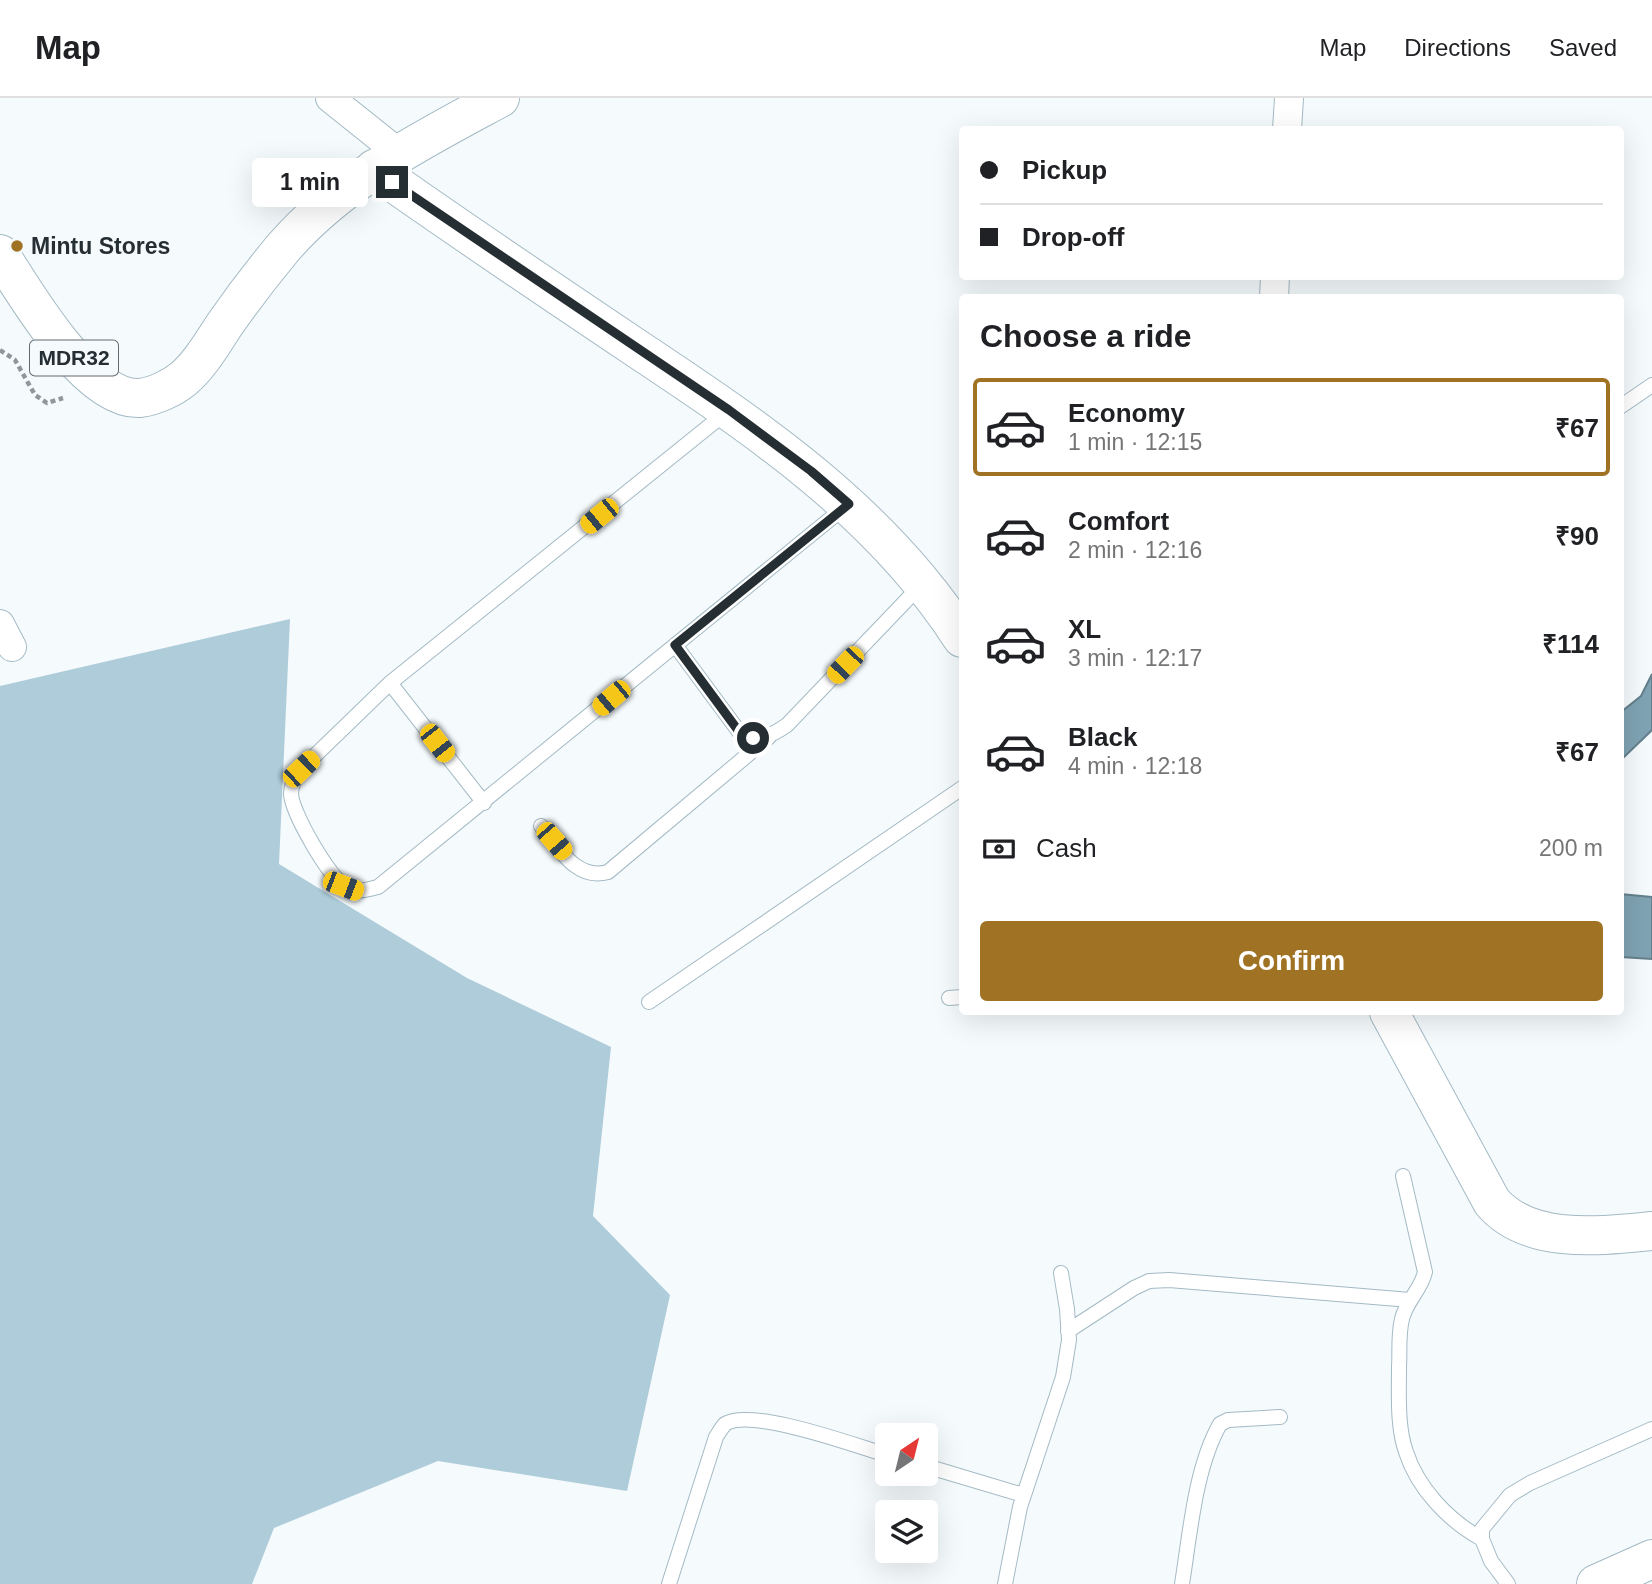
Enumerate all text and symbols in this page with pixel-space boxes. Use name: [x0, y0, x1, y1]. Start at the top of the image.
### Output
text: Map: [35, 29, 101, 66]
text: Map: [1320, 34, 1366, 61]
text: Directions: [1404, 34, 1511, 61]
text: Saved: [1549, 34, 1617, 61]
text: Pickup: [1022, 155, 1107, 185]
callout: 1 min: [252, 158, 368, 206]
route end: [376, 166, 408, 198]
text: 1 min: [280, 169, 340, 195]
text: Drop-off: [1022, 222, 1125, 252]
place label: Mintu Stores: [31, 233, 170, 259]
marker: Mintu Stores: [9, 238, 25, 254]
text: Choose a ride: [980, 318, 1192, 354]
road number: MDR32: [30, 341, 118, 376]
icon: car: [984, 396, 1047, 459]
text: Economy: [1068, 398, 1185, 428]
text: ₹67: [1555, 413, 1599, 443]
text: 1 min · 12:15: [1068, 429, 1202, 455]
car: [577, 495, 622, 537]
icon: car: [984, 504, 1047, 567]
text: Comfort: [1068, 506, 1169, 536]
text: ₹90: [1555, 521, 1599, 551]
text: 2 min · 12:16: [1068, 537, 1202, 563]
icon: car: [984, 612, 1047, 675]
text: XL: [1068, 614, 1101, 644]
text: ₹114: [1542, 629, 1599, 659]
car: [823, 643, 868, 687]
text: 3 min · 12:17: [1068, 645, 1202, 671]
car: [589, 676, 634, 720]
car: [416, 720, 459, 766]
icon: car: [984, 720, 1047, 783]
route start: [737, 722, 769, 754]
text: Black: [1068, 722, 1137, 752]
text: ₹67: [1555, 737, 1599, 767]
car: [279, 747, 324, 791]
text: 4 min · 12:18: [1068, 753, 1202, 779]
car: [533, 818, 576, 864]
icon: cash: [980, 830, 1018, 868]
text: Cash: [1036, 833, 1097, 863]
text: 200 m: [1539, 835, 1603, 861]
car: [320, 869, 367, 903]
button: Confirm: [980, 921, 1603, 1001]
north arrow: [875, 1423, 938, 1486]
map controls: [875, 1423, 938, 1563]
button: layers: [875, 1500, 938, 1563]

